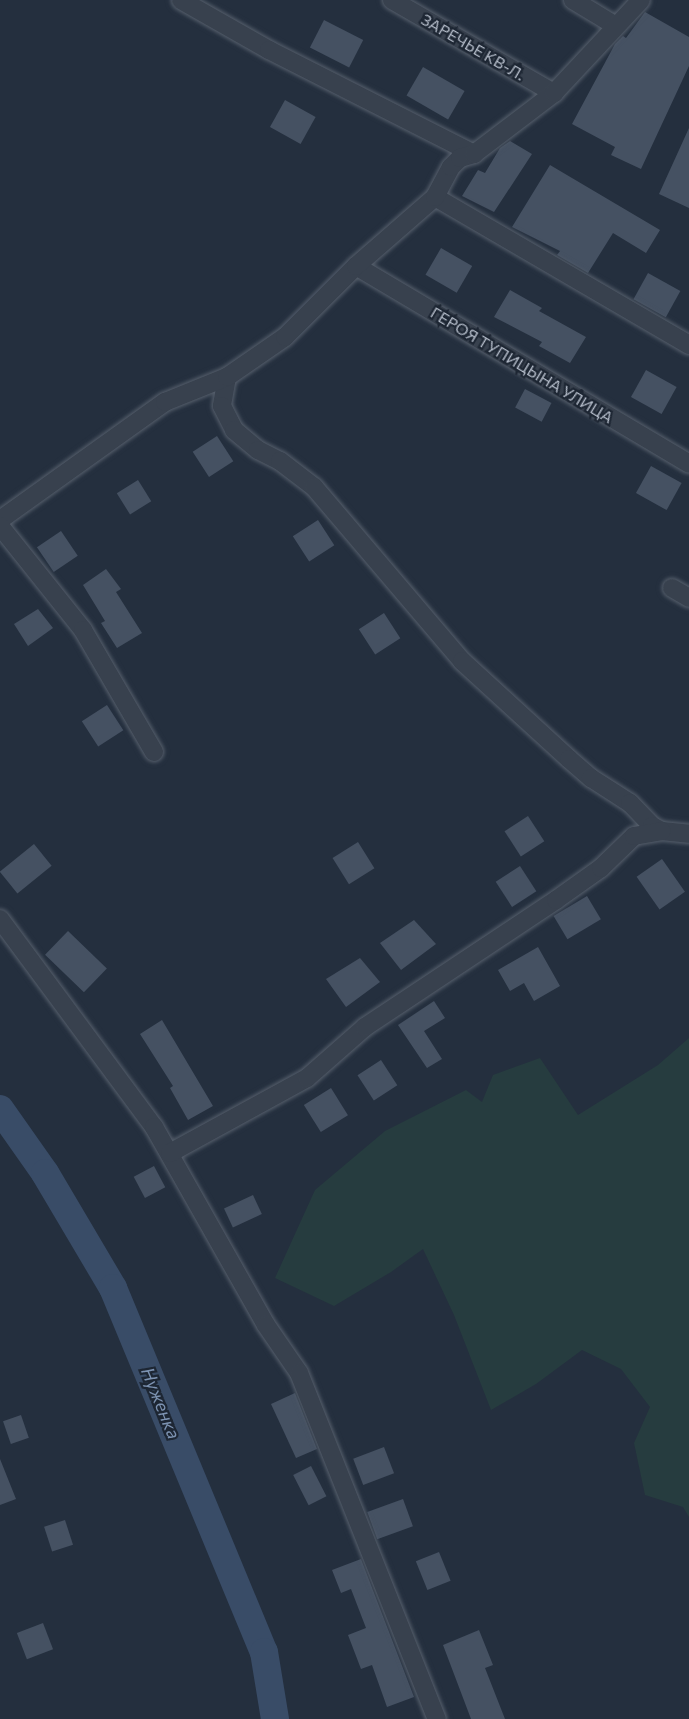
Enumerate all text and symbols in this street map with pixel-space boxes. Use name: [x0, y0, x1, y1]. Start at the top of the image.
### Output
street label: ЗАРЕЧЬЕ КВ-Л.: [418, 10, 528, 84]
street label: ГЕРОЯ ТУПИЦЫНА УЛИЦА: [427, 303, 617, 427]
water label: Нуженка: [137, 1364, 185, 1442]

